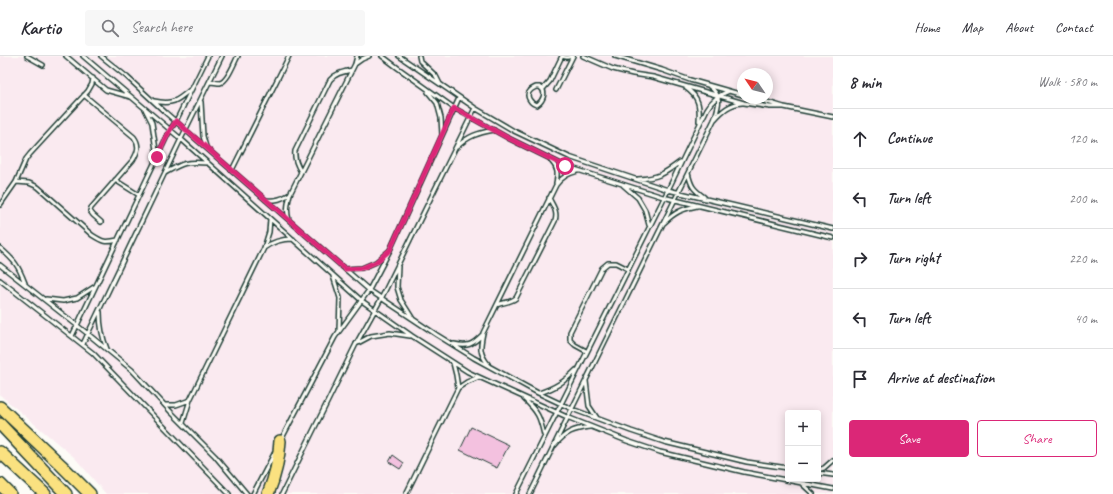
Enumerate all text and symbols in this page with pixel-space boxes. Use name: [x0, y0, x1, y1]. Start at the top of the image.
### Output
search box: [85, 10, 365, 46]
text: Kartio: [20, 16, 61, 40]
icon: search: [99, 17, 121, 39]
text: Search here: [131, 18, 192, 37]
text: Home: [914, 19, 940, 36]
text: Map: [962, 19, 983, 36]
text: About: [1005, 19, 1033, 36]
text: Contact: [1055, 19, 1093, 36]
north arrow: [737, 68, 773, 104]
text: 8 min: [849, 72, 882, 93]
text: Walk · 580 m: [1038, 74, 1097, 90]
icon: ahead: [849, 128, 871, 150]
text: Continue: [887, 129, 932, 148]
text: 120 m: [1069, 131, 1097, 147]
route end: [148, 148, 166, 166]
route start: [556, 157, 574, 175]
icon: left: [849, 188, 871, 210]
text: Turn left: [887, 189, 930, 208]
text: 200 m: [1069, 191, 1097, 207]
icon: right: [849, 248, 871, 270]
text: Turn right: [887, 249, 940, 268]
text: 220 m: [1069, 251, 1097, 267]
icon: left: [849, 308, 871, 330]
text: Turn left: [887, 309, 930, 328]
text: 40 m: [1075, 311, 1097, 327]
icon: arrive: [849, 368, 871, 390]
text: Arrive at destination: [887, 369, 994, 388]
map controls: [785, 410, 821, 482]
button: +: [785, 410, 821, 446]
button: Save: [849, 420, 969, 457]
button: Share: [977, 420, 1097, 457]
button: −: [785, 446, 821, 482]

